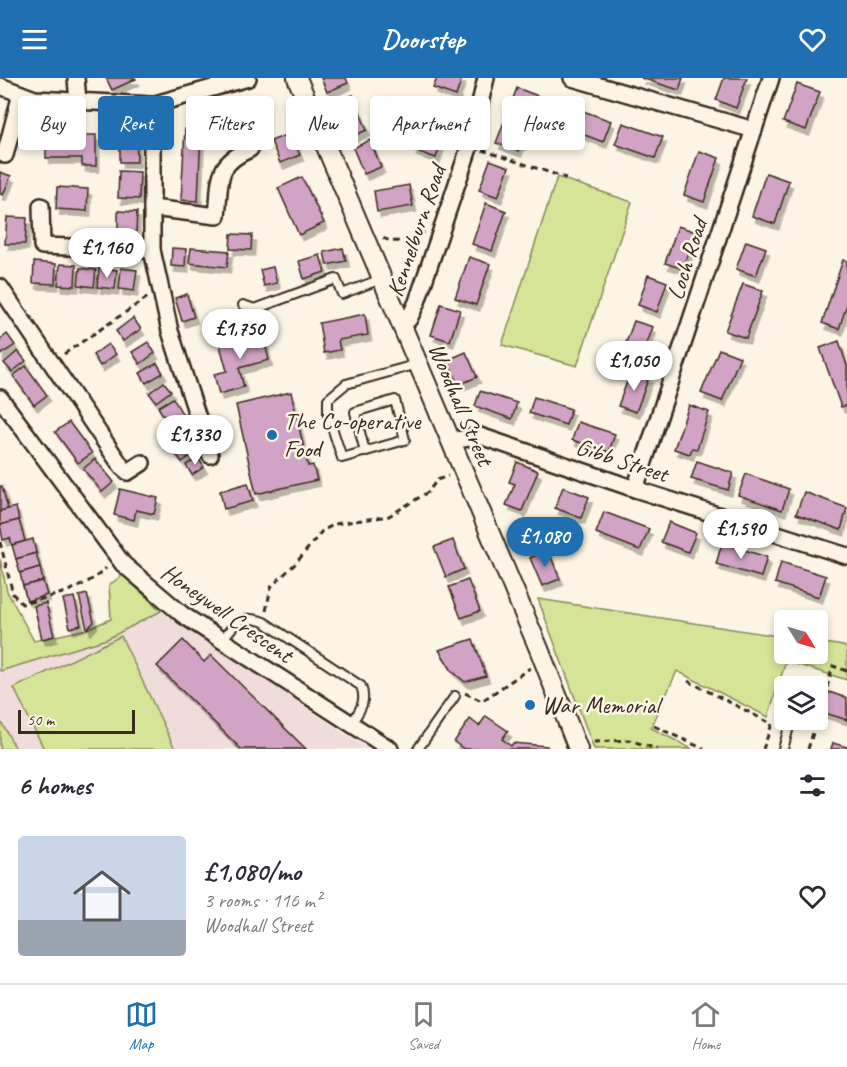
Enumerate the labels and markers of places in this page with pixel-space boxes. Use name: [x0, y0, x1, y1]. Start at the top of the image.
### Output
pin: £1,160: [58, 228, 156, 279]
pin: £1,750: [191, 309, 289, 360]
pin: £1,050: [585, 341, 683, 392]
place label: The Co-operative Food: [284, 406, 423, 464]
pin: £1,330: [146, 415, 244, 466]
marker: The Co-operative Food: [265, 428, 279, 442]
pin: £1,590: [692, 509, 790, 560]
pin: £1,080: [496, 517, 594, 568]
place label: War Memorial: [542, 690, 663, 720]
marker: War Memorial: [523, 698, 537, 712]

